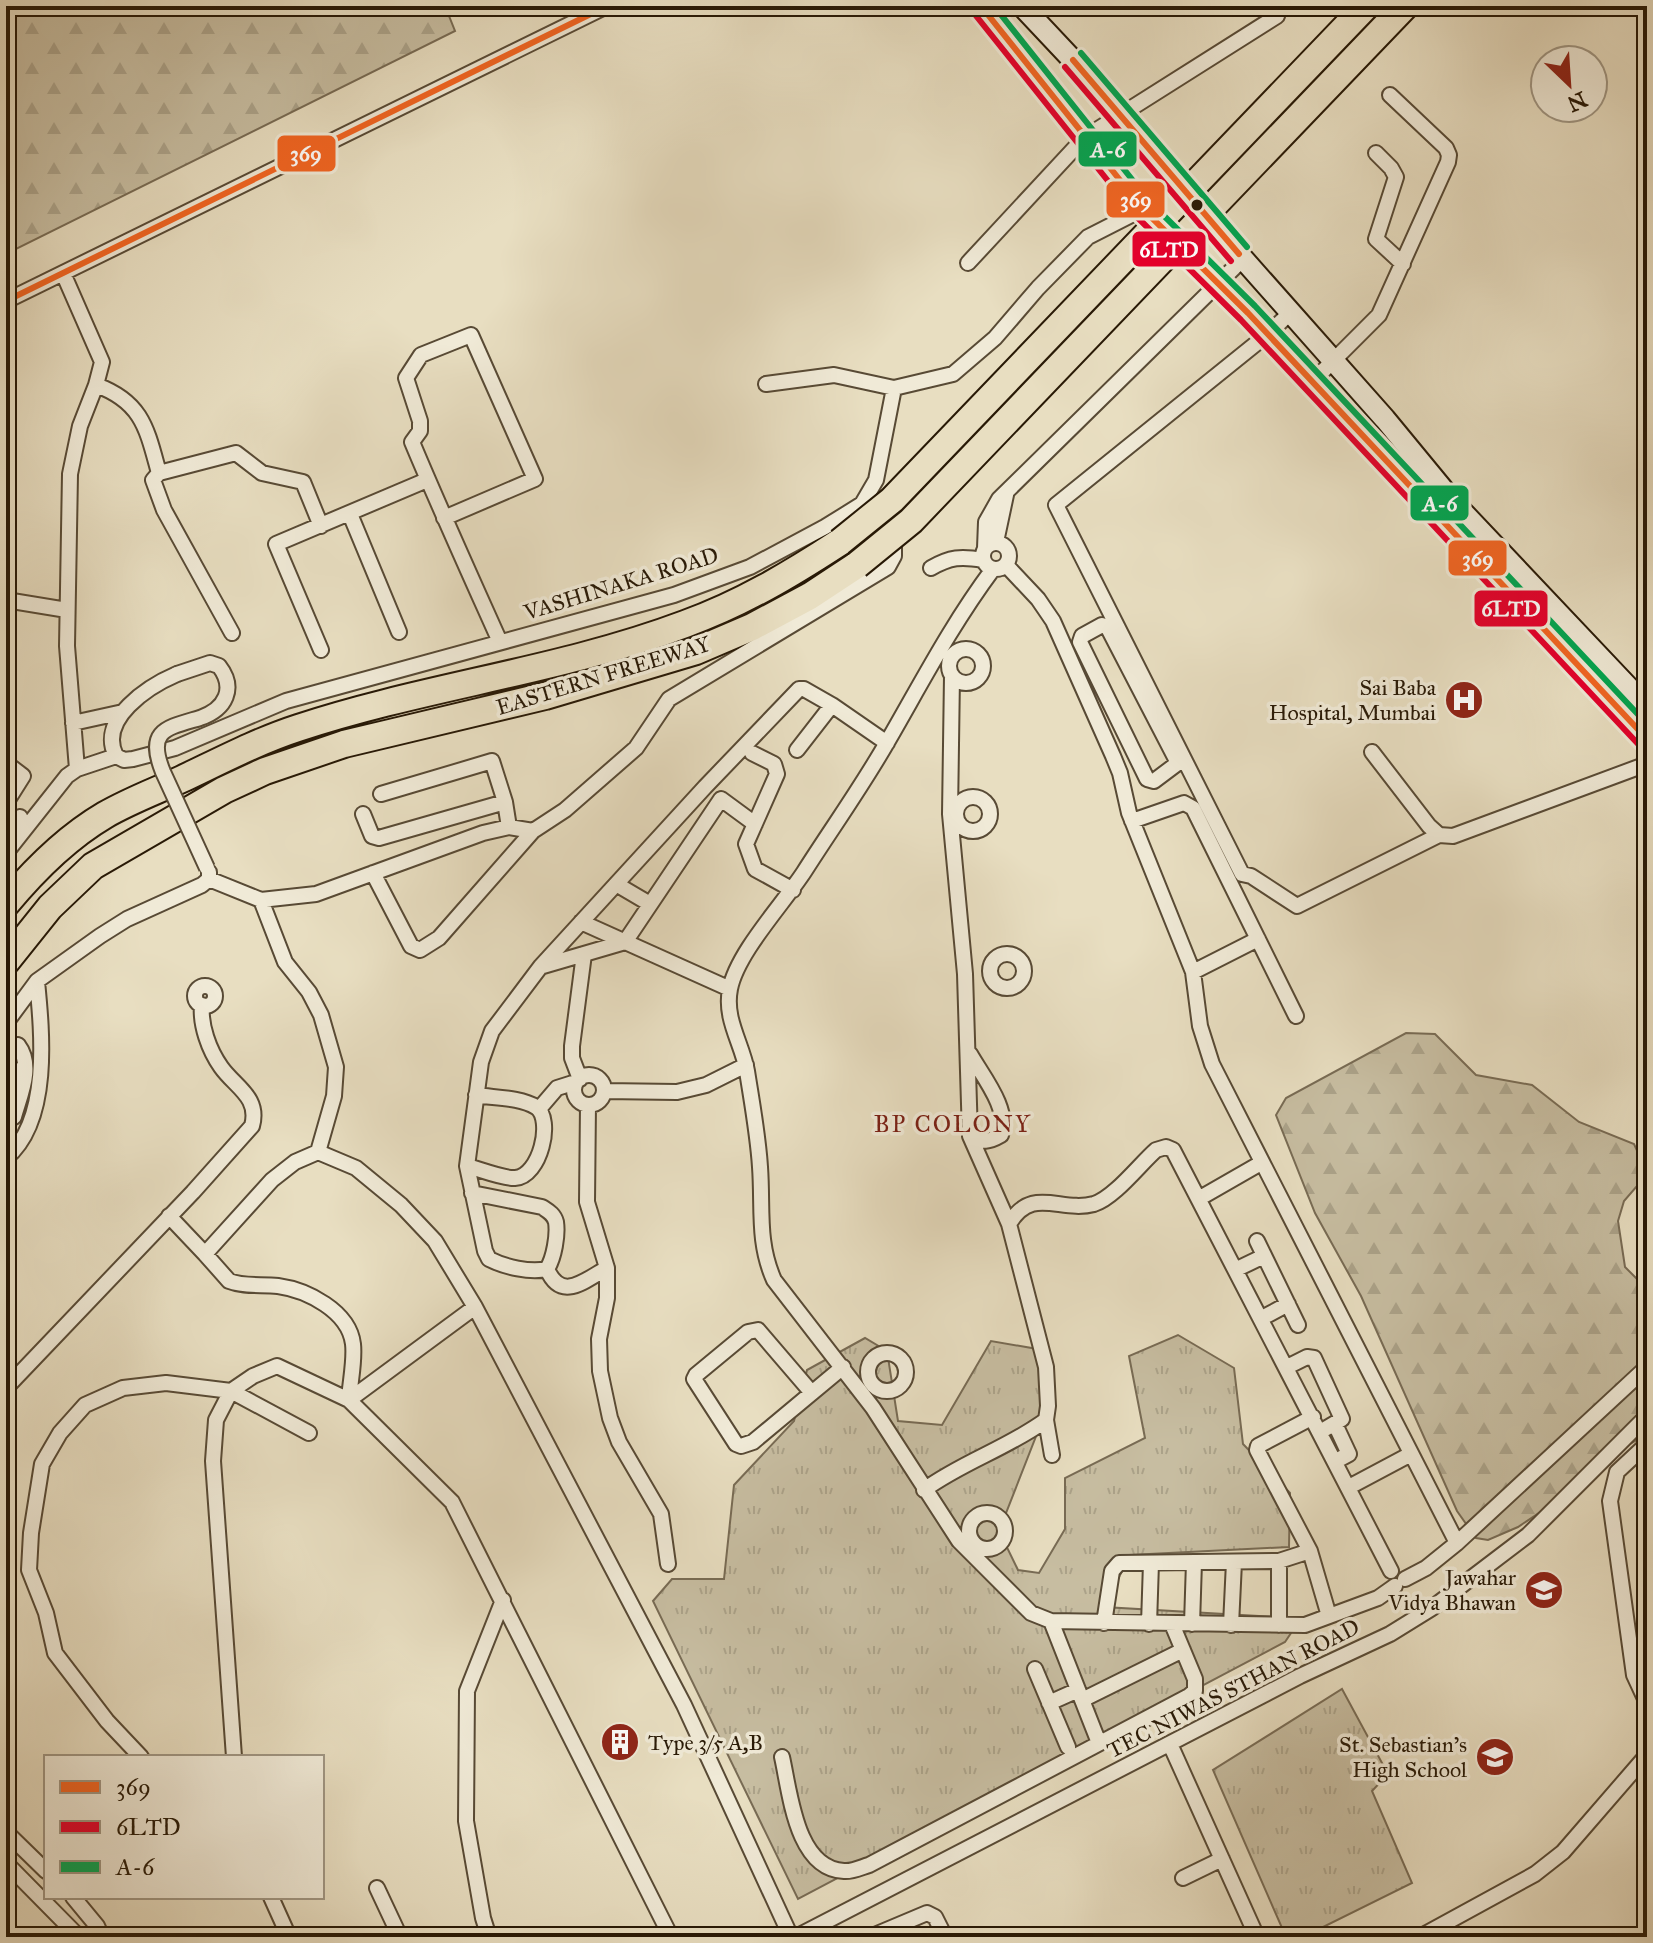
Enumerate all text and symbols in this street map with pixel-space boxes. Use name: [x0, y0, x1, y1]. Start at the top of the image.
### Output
north arrow: [1529, 44, 1609, 124]
text: N: [1563, 85, 1591, 118]
line badge: A-6: [1077, 130, 1138, 168]
line badge: 369: [276, 134, 337, 173]
text: A-6: [1088, 136, 1127, 163]
text: 369: [290, 140, 322, 167]
line badge: 369: [1105, 180, 1166, 219]
text: 369: [1120, 186, 1152, 213]
unlabelled marker: [1189, 197, 1205, 213]
line badge: 6LTD: [1131, 230, 1207, 268]
text: 6LTD: [1139, 236, 1199, 263]
line badge: A-6: [1409, 484, 1470, 522]
text: A-6: [1420, 490, 1459, 517]
line badge: 369: [1447, 539, 1508, 577]
street label: VASHINAKA ROAD: [520, 541, 722, 626]
text: 369: [1462, 545, 1494, 572]
line badge: 6LTD: [1473, 589, 1549, 628]
text: 6LTD: [1481, 595, 1541, 622]
street label: EASTERN FREEWAY: [493, 630, 714, 721]
place label: Sai Baba Hospital, Mumbai: [1269, 674, 1437, 726]
hospital icon: Sai Baba Hospital, Mumbai: [1443, 679, 1485, 721]
district label: BP COLONY: [874, 1109, 1032, 1139]
place label: Jawahar Vidya Bhawan: [1387, 1564, 1517, 1616]
school or university icon: Jawahar Vidya Bhawan: [1523, 1569, 1565, 1611]
street label: TEC NIWAS STHAN ROAD: [1103, 1613, 1364, 1764]
building icon: Type 3/5 A,B: [599, 1721, 641, 1763]
place label: Type 3/5 A,B: [648, 1729, 763, 1756]
place label: St. Sebastian's High School: [1339, 1731, 1467, 1783]
school or university icon: St. Sebastian's High School: [1474, 1736, 1516, 1778]
legend: [44, 1755, 324, 1899]
text: 369: [116, 1772, 151, 1802]
text: 6LTD: [116, 1812, 181, 1842]
text: A-6: [115, 1852, 155, 1882]

